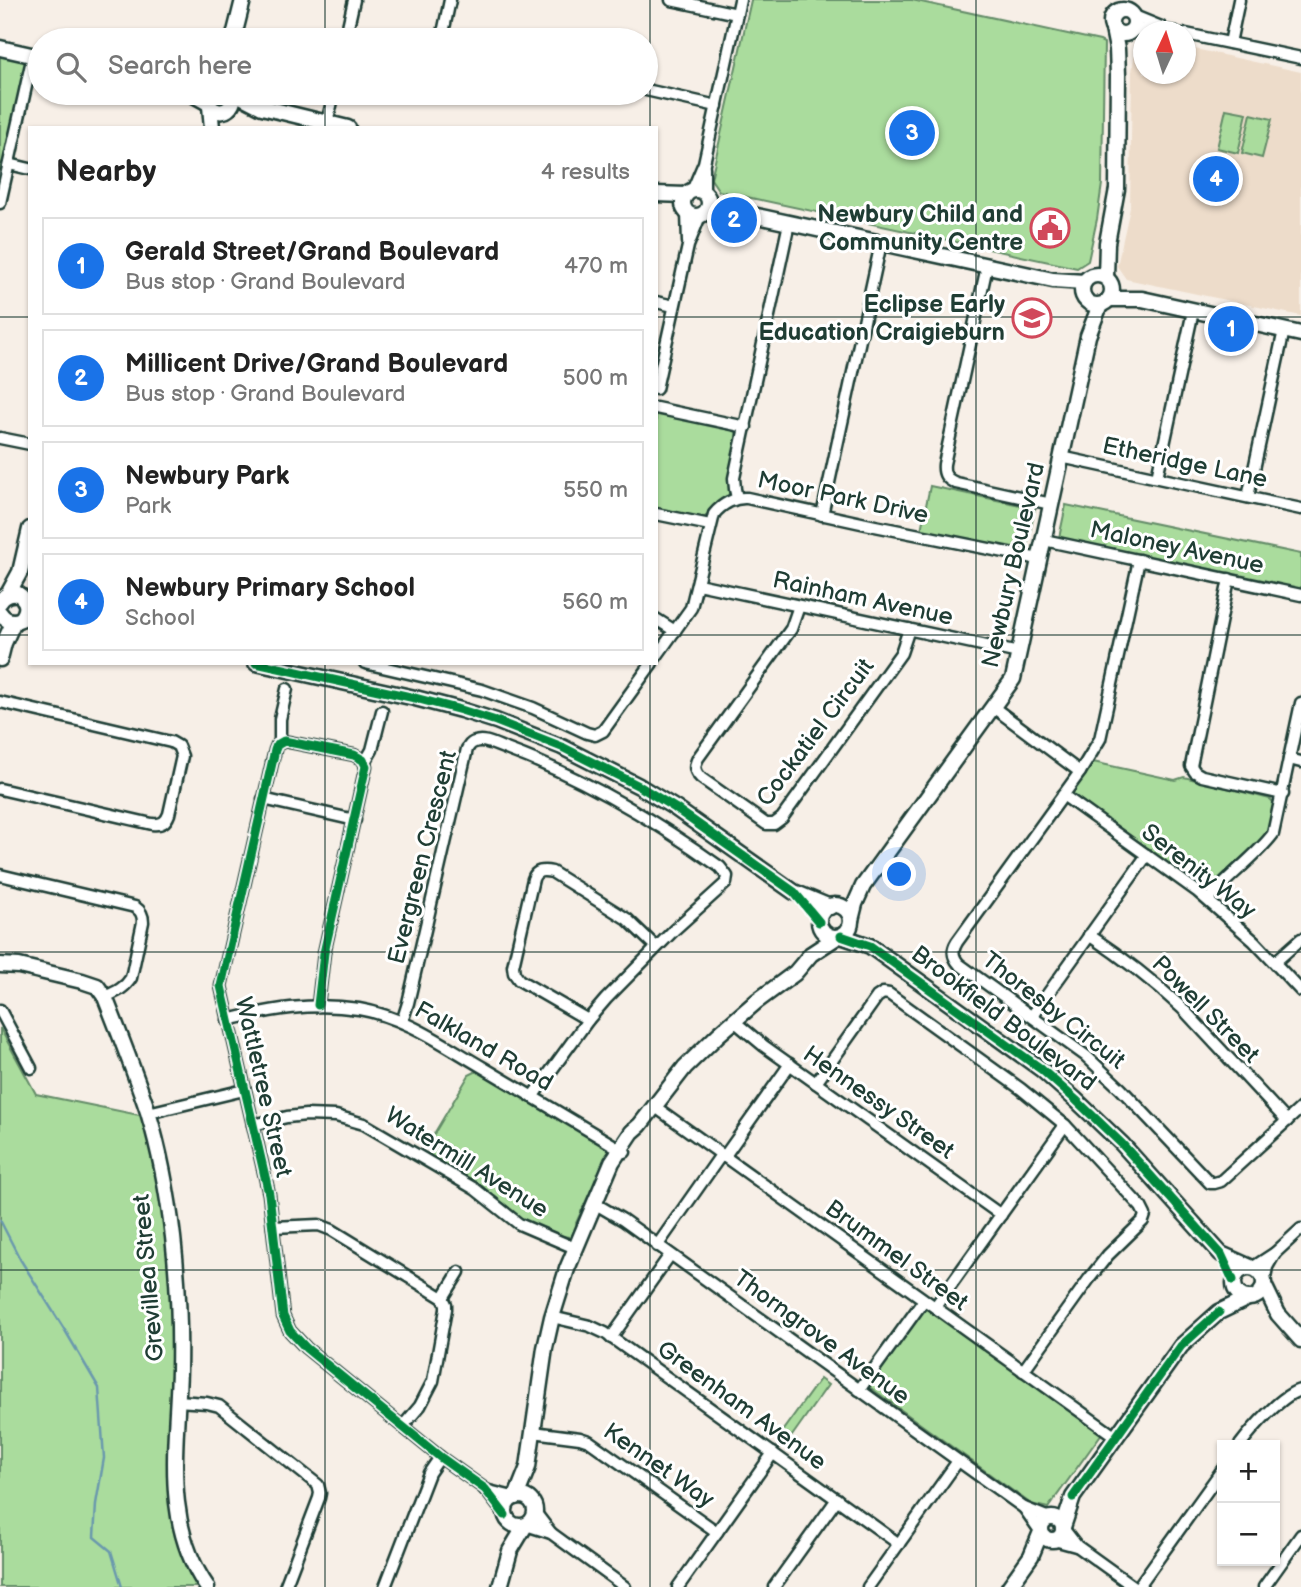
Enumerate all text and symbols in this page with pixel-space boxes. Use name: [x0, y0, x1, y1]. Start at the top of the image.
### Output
north arrow: [1133, 21, 1196, 84]
search box: [28, 28, 658, 105]
icon: search: [52, 48, 90, 86]
text: Search here: [108, 51, 252, 82]
pin: 3: [889, 107, 935, 159]
pin: 4: [1193, 153, 1239, 205]
text: Nearby: [56, 154, 156, 190]
text: 4 results: [541, 158, 630, 186]
pin: 2: [711, 194, 757, 246]
place label: Newbury Child and Community Centre: [817, 200, 1023, 257]
public building icon: Newbury Child and Community Centre: [1029, 207, 1071, 249]
text: Gerald Street/Grand Boulevard: [125, 237, 499, 268]
text: 1: [76, 252, 86, 280]
text: 470 m: [564, 252, 628, 280]
text: Bus stop · Grand Boulevard: [125, 268, 406, 296]
place label: Eclipse Early Education Craigieburn: [758, 290, 1005, 347]
school or university icon: Eclipse Early Education Craigieburn: [1011, 297, 1053, 339]
pin: 1: [1208, 303, 1254, 355]
text: Millicent Drive/Grand Boulevard: [125, 349, 508, 380]
text: 2: [74, 364, 88, 392]
text: 500 m: [563, 364, 628, 392]
text: Bus stop · Grand Boulevard: [125, 380, 406, 408]
street label: Etheridge Lane: [1100, 431, 1270, 494]
street label: Newbury Boulevard: [976, 460, 1051, 671]
text: Newbury Park: [125, 461, 289, 492]
street label: Moor Park Drive: [755, 465, 931, 530]
text: 3: [74, 476, 88, 504]
text: 550 m: [563, 476, 628, 504]
text: Park: [125, 492, 171, 520]
street label: Maloney Avenue: [1087, 515, 1266, 580]
street label: Rainham Avenue: [770, 565, 956, 632]
text: Newbury Primary School: [125, 573, 415, 604]
text: 4: [74, 588, 88, 616]
text: 560 m: [562, 588, 628, 616]
text: School: [125, 604, 195, 632]
street label: Cockatiel Circuit: [750, 652, 881, 812]
street label: Evergreen Crescent: [382, 747, 463, 967]
street label: Serenity Way: [1136, 818, 1262, 925]
your location: [882, 857, 916, 891]
street label: Brookfield Boulevard: [905, 939, 1102, 1097]
street label: Thoresby Circuit: [976, 945, 1132, 1076]
street label: Powell Street: [1146, 949, 1266, 1070]
street label: Wattletree Street: [229, 994, 298, 1181]
street label: Falkland Road: [409, 995, 558, 1098]
street label: Hennessy Street: [797, 1039, 961, 1166]
street label: Watermill Avenue: [380, 1101, 554, 1224]
street label: Grevillea Street: [127, 1193, 170, 1363]
street label: Brummel Street: [820, 1194, 974, 1317]
street label: Thorngrove Avenue: [728, 1264, 916, 1411]
street label: Greenham Avenue: [652, 1334, 832, 1476]
street label: Kennet Way: [598, 1417, 720, 1514]
map controls: [1217, 1440, 1280, 1566]
button: +: [1217, 1440, 1280, 1503]
button: −: [1217, 1503, 1280, 1566]

